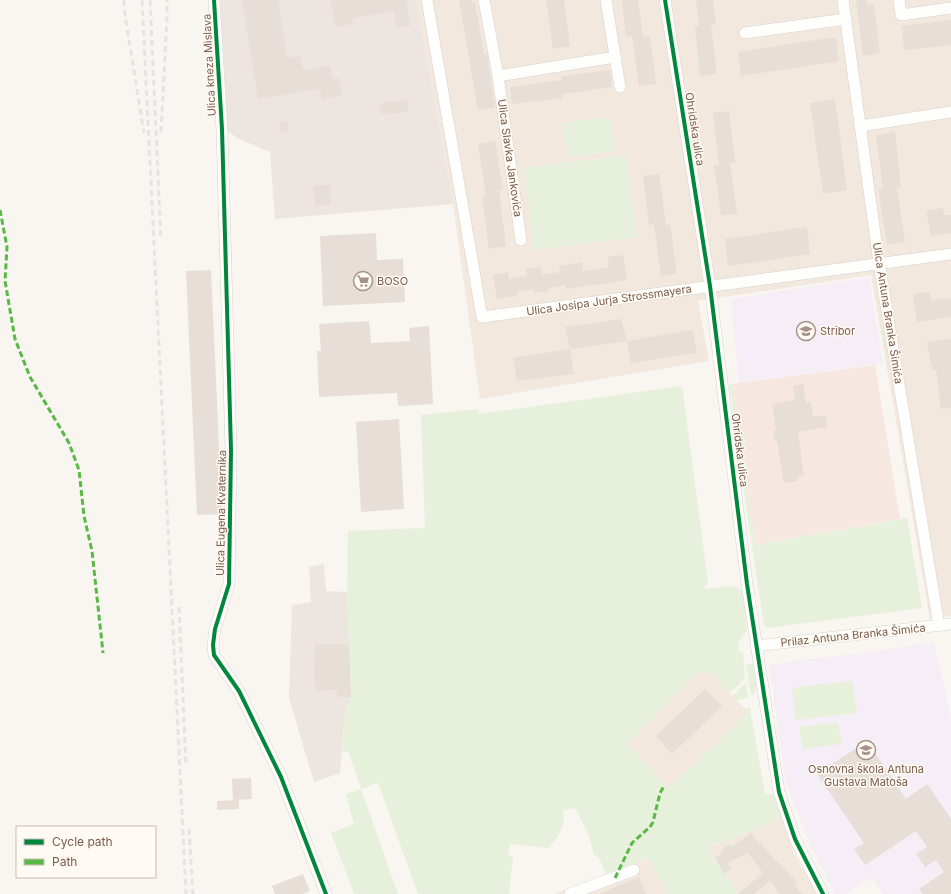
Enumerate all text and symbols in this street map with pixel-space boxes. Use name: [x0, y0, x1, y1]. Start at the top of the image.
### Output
street label: Ulica kneza Mislava: [199, 13, 219, 117]
street label: Ohridska ulica: [682, 91, 708, 167]
street label: Ulica Slavka Jankovića: [495, 98, 525, 218]
street label: Ulica Antuna Branka Šimića: [870, 241, 906, 385]
supermarket icon: BOSO: [352, 270, 374, 292]
place label: BOSO: [377, 274, 408, 288]
street label: Ulica Josipa Jurja Strossmayera: [525, 281, 693, 319]
school or university icon: Stribor: [795, 320, 817, 342]
place label: Stribor: [820, 324, 855, 338]
street label: Ohridska ulica: [729, 412, 751, 488]
street label: Ulica Eugena Kvaternika: [213, 450, 229, 576]
street label: Prilaz Antuna Branka Šimića: [780, 620, 926, 650]
school or university icon: Osnovna škola Antuna Gustava Matoša: [855, 739, 877, 761]
place label: Osnovna škola Antuna Gustava Matoša: [808, 762, 924, 789]
legend: [16, 826, 156, 878]
text: Cycle path: [52, 834, 113, 849]
text: Path: [52, 854, 77, 869]

